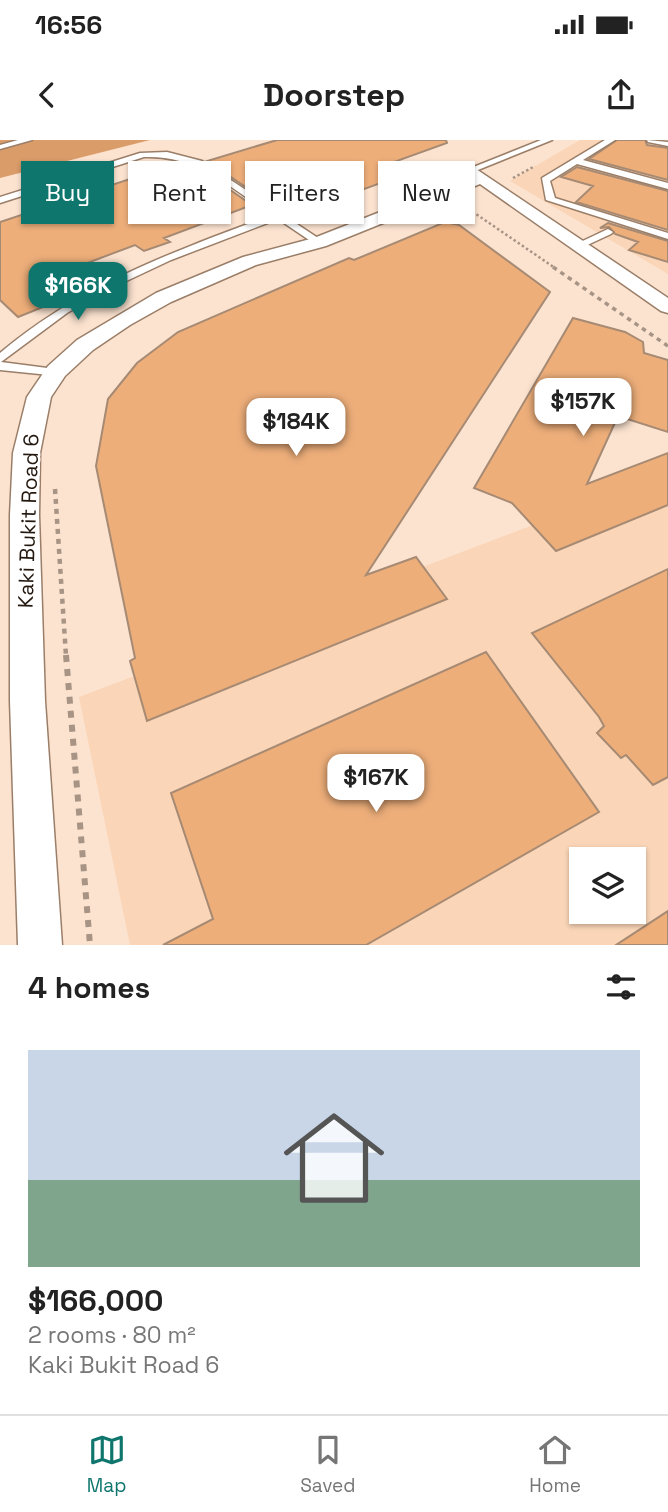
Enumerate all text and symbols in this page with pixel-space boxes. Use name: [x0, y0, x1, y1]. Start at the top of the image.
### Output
text: 16:56: [35, 8, 102, 42]
text: Doorstep: [263, 75, 405, 115]
icon: back: [28, 76, 66, 114]
icon: share: [602, 76, 640, 114]
chip: Buy: [21, 161, 114, 224]
chip: Rent: [128, 161, 231, 224]
chip: Filters: [245, 161, 364, 224]
chip: New: [378, 161, 475, 224]
pin: $166K: [29, 262, 127, 322]
text: $166K: [44, 270, 112, 300]
pin: $157K: [534, 378, 632, 438]
text: $157K: [551, 386, 616, 416]
pin: $184K: [247, 398, 345, 458]
text: $184K: [262, 406, 330, 436]
street label: Kaki Bukit Road 6: [11, 433, 45, 609]
pin: $167K: [327, 754, 425, 814]
text: $167K: [343, 762, 409, 792]
map controls: [569, 847, 646, 924]
button: layers: [569, 847, 646, 924]
text: 4 homes: [28, 968, 150, 1007]
icon: filters: [602, 968, 640, 1006]
icon: home: [271, 1095, 397, 1221]
text: $166,000: [28, 1281, 164, 1320]
text: 2 rooms · 80 m²: [28, 1320, 196, 1350]
text: Kaki Bukit Road 6: [28, 1350, 219, 1380]
tab: Map: [87, 1431, 126, 1498]
tab: Saved: [300, 1431, 356, 1498]
tab: Home: [529, 1431, 581, 1498]

